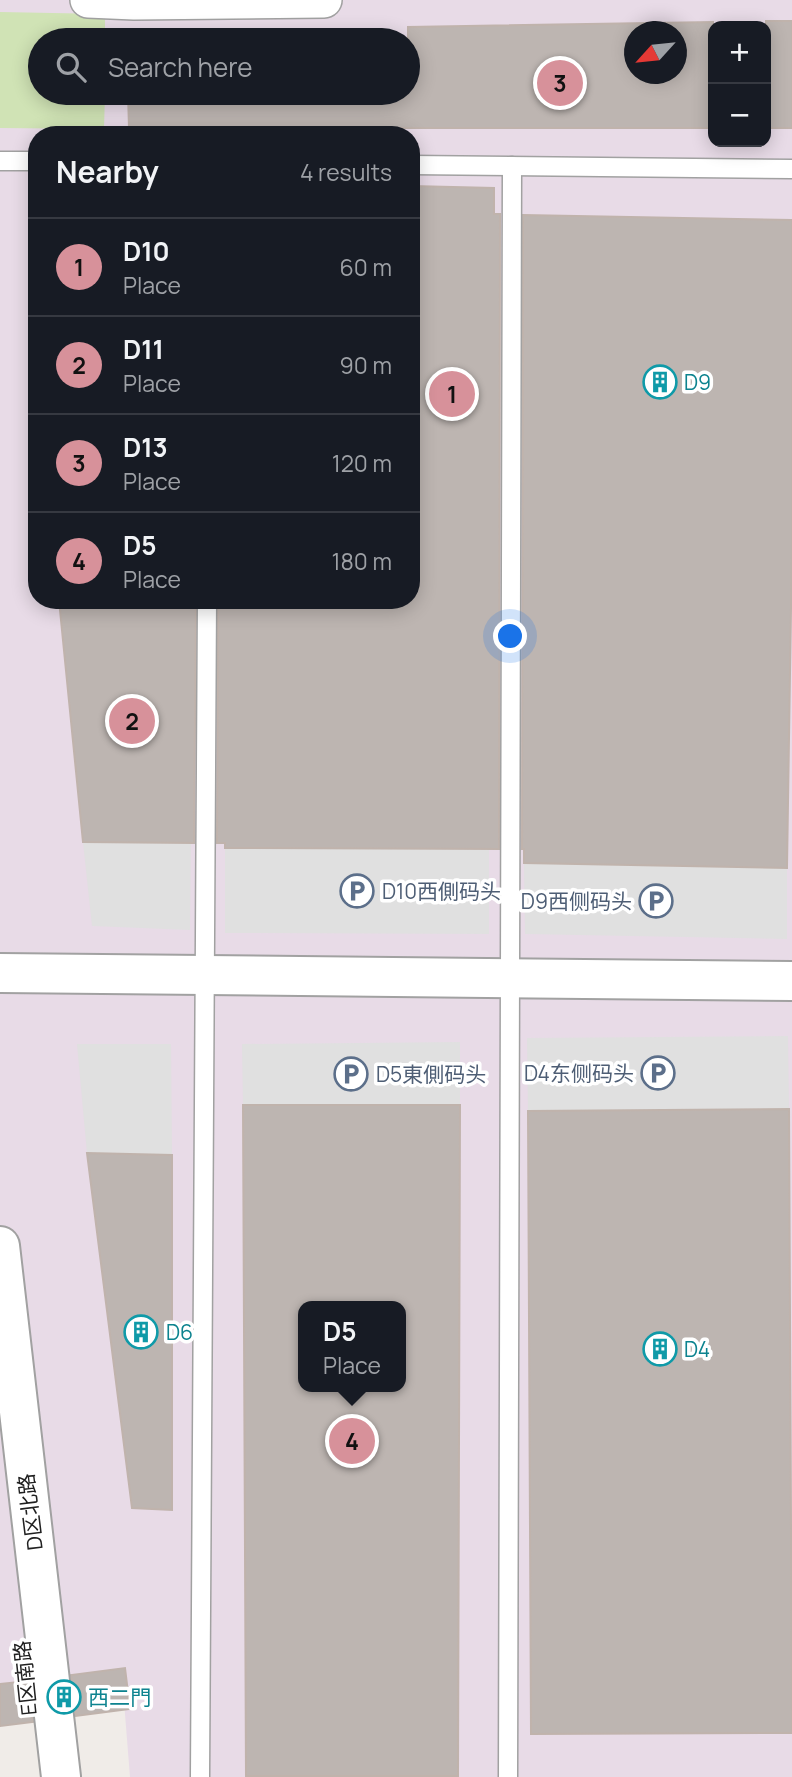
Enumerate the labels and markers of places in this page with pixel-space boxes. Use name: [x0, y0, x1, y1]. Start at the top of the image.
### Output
pin: 3: [537, 57, 583, 109]
building icon: D9: [641, 363, 679, 401]
pin: 1: [429, 368, 475, 420]
place label: D9: [684, 368, 711, 396]
pin: 2: [109, 695, 155, 747]
parking icon: D10西側码头: [338, 872, 376, 910]
place label: D10西側码头: [382, 877, 501, 905]
parking icon: D9西侧码头: [637, 882, 675, 920]
place label: D9西侧码头: [521, 887, 632, 915]
parking icon: D4东侧码头: [639, 1054, 677, 1092]
parking icon: D5東側码头: [332, 1055, 370, 1093]
place label: D4东侧码头: [524, 1059, 634, 1087]
place label: D5東側码头: [376, 1060, 486, 1088]
building icon: D6: [122, 1313, 160, 1351]
place label: D6: [166, 1318, 193, 1346]
building icon: D4: [641, 1330, 679, 1368]
place label: D4: [684, 1335, 710, 1363]
pin: 4: [329, 1415, 375, 1467]
building icon: 西二門: [45, 1678, 83, 1716]
place label: 西二門: [88, 1683, 151, 1711]

